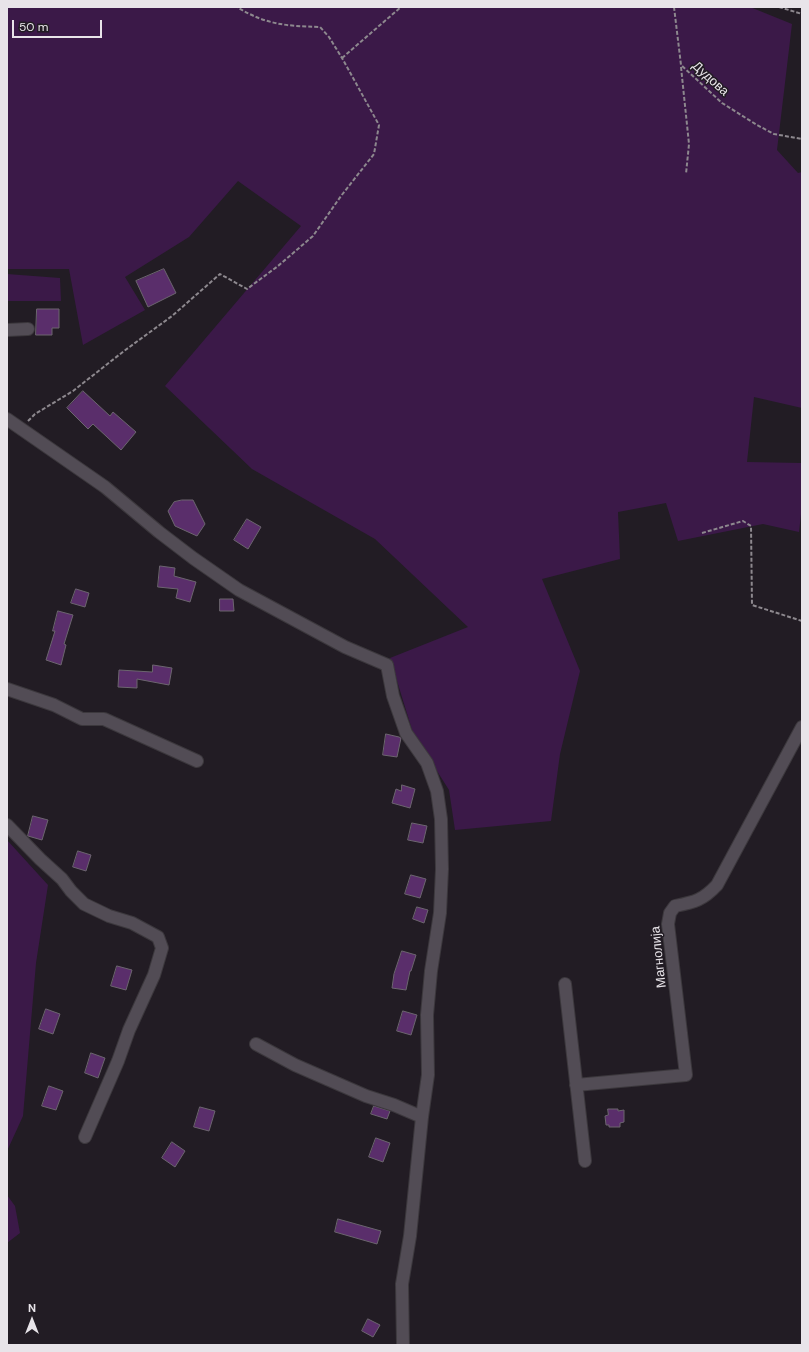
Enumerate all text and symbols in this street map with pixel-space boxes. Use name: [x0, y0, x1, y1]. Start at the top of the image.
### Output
scale bar: [14, 12, 104, 38]
text: 50 m: [19, 19, 48, 35]
street label: Дудова: [688, 58, 732, 100]
street label: Магнолија: [648, 925, 670, 989]
north arrow: [12, 1300, 52, 1340]
text: N: [28, 1301, 36, 1315]

